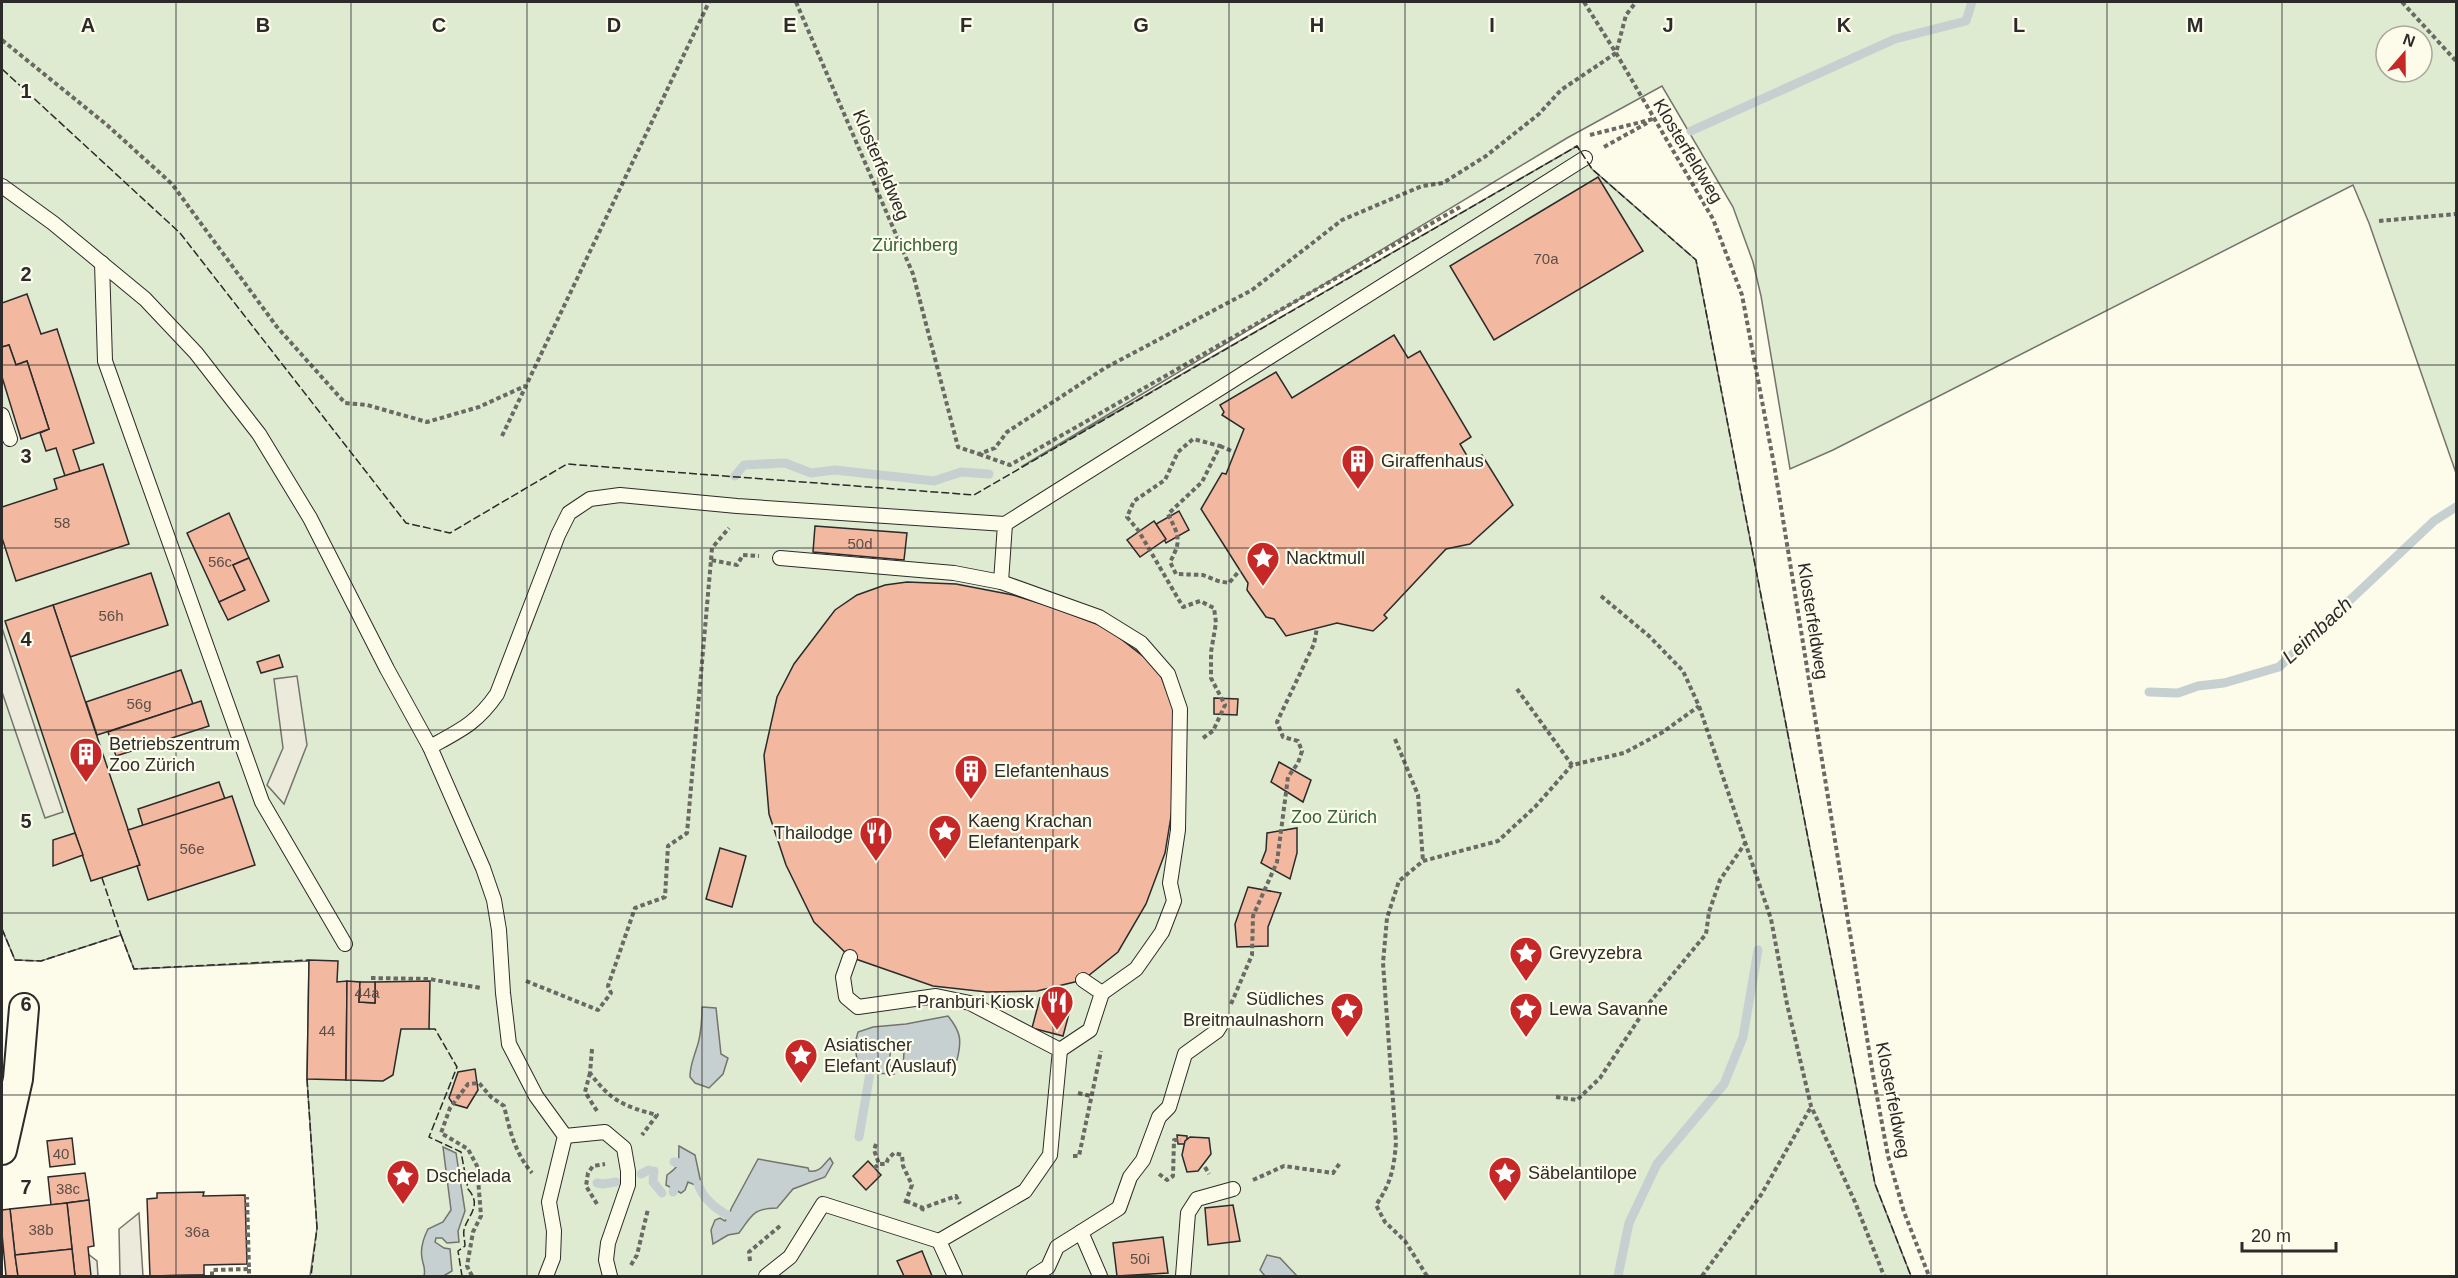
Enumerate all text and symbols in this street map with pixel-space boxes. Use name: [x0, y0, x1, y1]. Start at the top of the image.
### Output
text: A: [81, 14, 95, 36]
text: B: [256, 14, 270, 36]
text: C: [432, 14, 446, 36]
text: D: [607, 14, 621, 36]
text: E: [783, 14, 797, 36]
text: F: [960, 14, 972, 36]
text: G: [1133, 14, 1149, 36]
text: H: [1310, 14, 1324, 36]
text: I: [1489, 14, 1495, 36]
text: J: [1662, 14, 1674, 36]
text: K: [1837, 14, 1852, 36]
text: L: [2013, 14, 2025, 36]
text: M: [2187, 14, 2203, 36]
north arrow: [2374, 24, 2434, 84]
text: N: [2401, 30, 2417, 50]
text: 1: [20, 80, 32, 102]
street label: Klosterfeldweg: [1649, 95, 1727, 207]
street label: Klosterfeldweg: [849, 107, 913, 223]
park label: Zürichberg: [872, 235, 958, 255]
house number: 70a: [1533, 250, 1559, 267]
text: 2: [20, 263, 32, 285]
building icon: Giraffenhaus: [1340, 443, 1376, 490]
text: 3: [20, 445, 32, 467]
place label: Giraffenhaus: [1381, 451, 1484, 471]
house number: 58: [54, 514, 70, 531]
house number: 50d: [847, 535, 873, 552]
place icon: Nacktmull: [1245, 540, 1281, 587]
place label: Nacktmull: [1286, 548, 1365, 568]
house number: 56c: [208, 553, 233, 570]
street label: Klosterfeldweg: [1794, 561, 1832, 681]
water label: Leimbach: [2278, 592, 2356, 668]
house number: 56h: [98, 607, 124, 624]
text: 4: [20, 628, 32, 650]
house number: 56g: [126, 695, 152, 712]
place label: Betriebszentrum Zoo Zürich: [109, 734, 240, 775]
building icon: Betriebszentrum Zoo Zürich: [68, 736, 104, 783]
building icon: Elefantenhaus: [953, 753, 989, 800]
place label: Elefantenhaus: [994, 761, 1109, 781]
park label: Zoo Zürich: [1291, 807, 1377, 827]
text: 5: [20, 810, 32, 832]
place label: Kaeng Krachan Elefantenpark: [968, 811, 1092, 852]
place icon: Kaeng Krachan Elefantenpark: [927, 813, 963, 860]
restaurant icon: Thailodge: [858, 815, 894, 862]
place label: Thailodge: [774, 823, 853, 843]
house number: 56e: [179, 840, 205, 857]
place icon: Grevyzebra: [1508, 935, 1544, 982]
place label: Grevyzebra: [1549, 943, 1643, 963]
house number: 44a: [354, 984, 380, 1001]
restaurant icon: Pranburi Kiosk: [1039, 984, 1075, 1031]
place label: Südliches Breitmaulnashorn: [1183, 989, 1324, 1030]
place icon: Südliches Breitmaulnashorn: [1329, 991, 1365, 1038]
place icon: Lewa Savanne: [1508, 991, 1544, 1038]
place label: Pranburi Kiosk: [917, 992, 1035, 1012]
text: 6: [20, 993, 32, 1015]
place label: Lewa Savanne: [1549, 999, 1668, 1019]
house number: 44: [319, 1022, 335, 1039]
place label: Asiatischer Elefant (Auslauf): [824, 1035, 957, 1076]
place icon: Asiatischer Elefant (Auslauf): [783, 1037, 819, 1084]
street label: Klosterfeldweg: [1872, 1040, 1914, 1160]
house number: 40: [53, 1145, 69, 1162]
place icon: Säbelantilope: [1487, 1155, 1523, 1202]
place icon: Dschelada: [385, 1158, 421, 1205]
place label: Säbelantilope: [1528, 1163, 1637, 1183]
place label: Dschelada: [426, 1166, 512, 1186]
text: 7: [20, 1176, 32, 1198]
house number: 38c: [56, 1180, 81, 1197]
scale bar: [2242, 1215, 2336, 1253]
house number: 38b: [28, 1221, 54, 1238]
house number: 36a: [184, 1223, 210, 1240]
text: 20 m: [2251, 1226, 2291, 1246]
house number: 50i: [1130, 1250, 1150, 1267]

